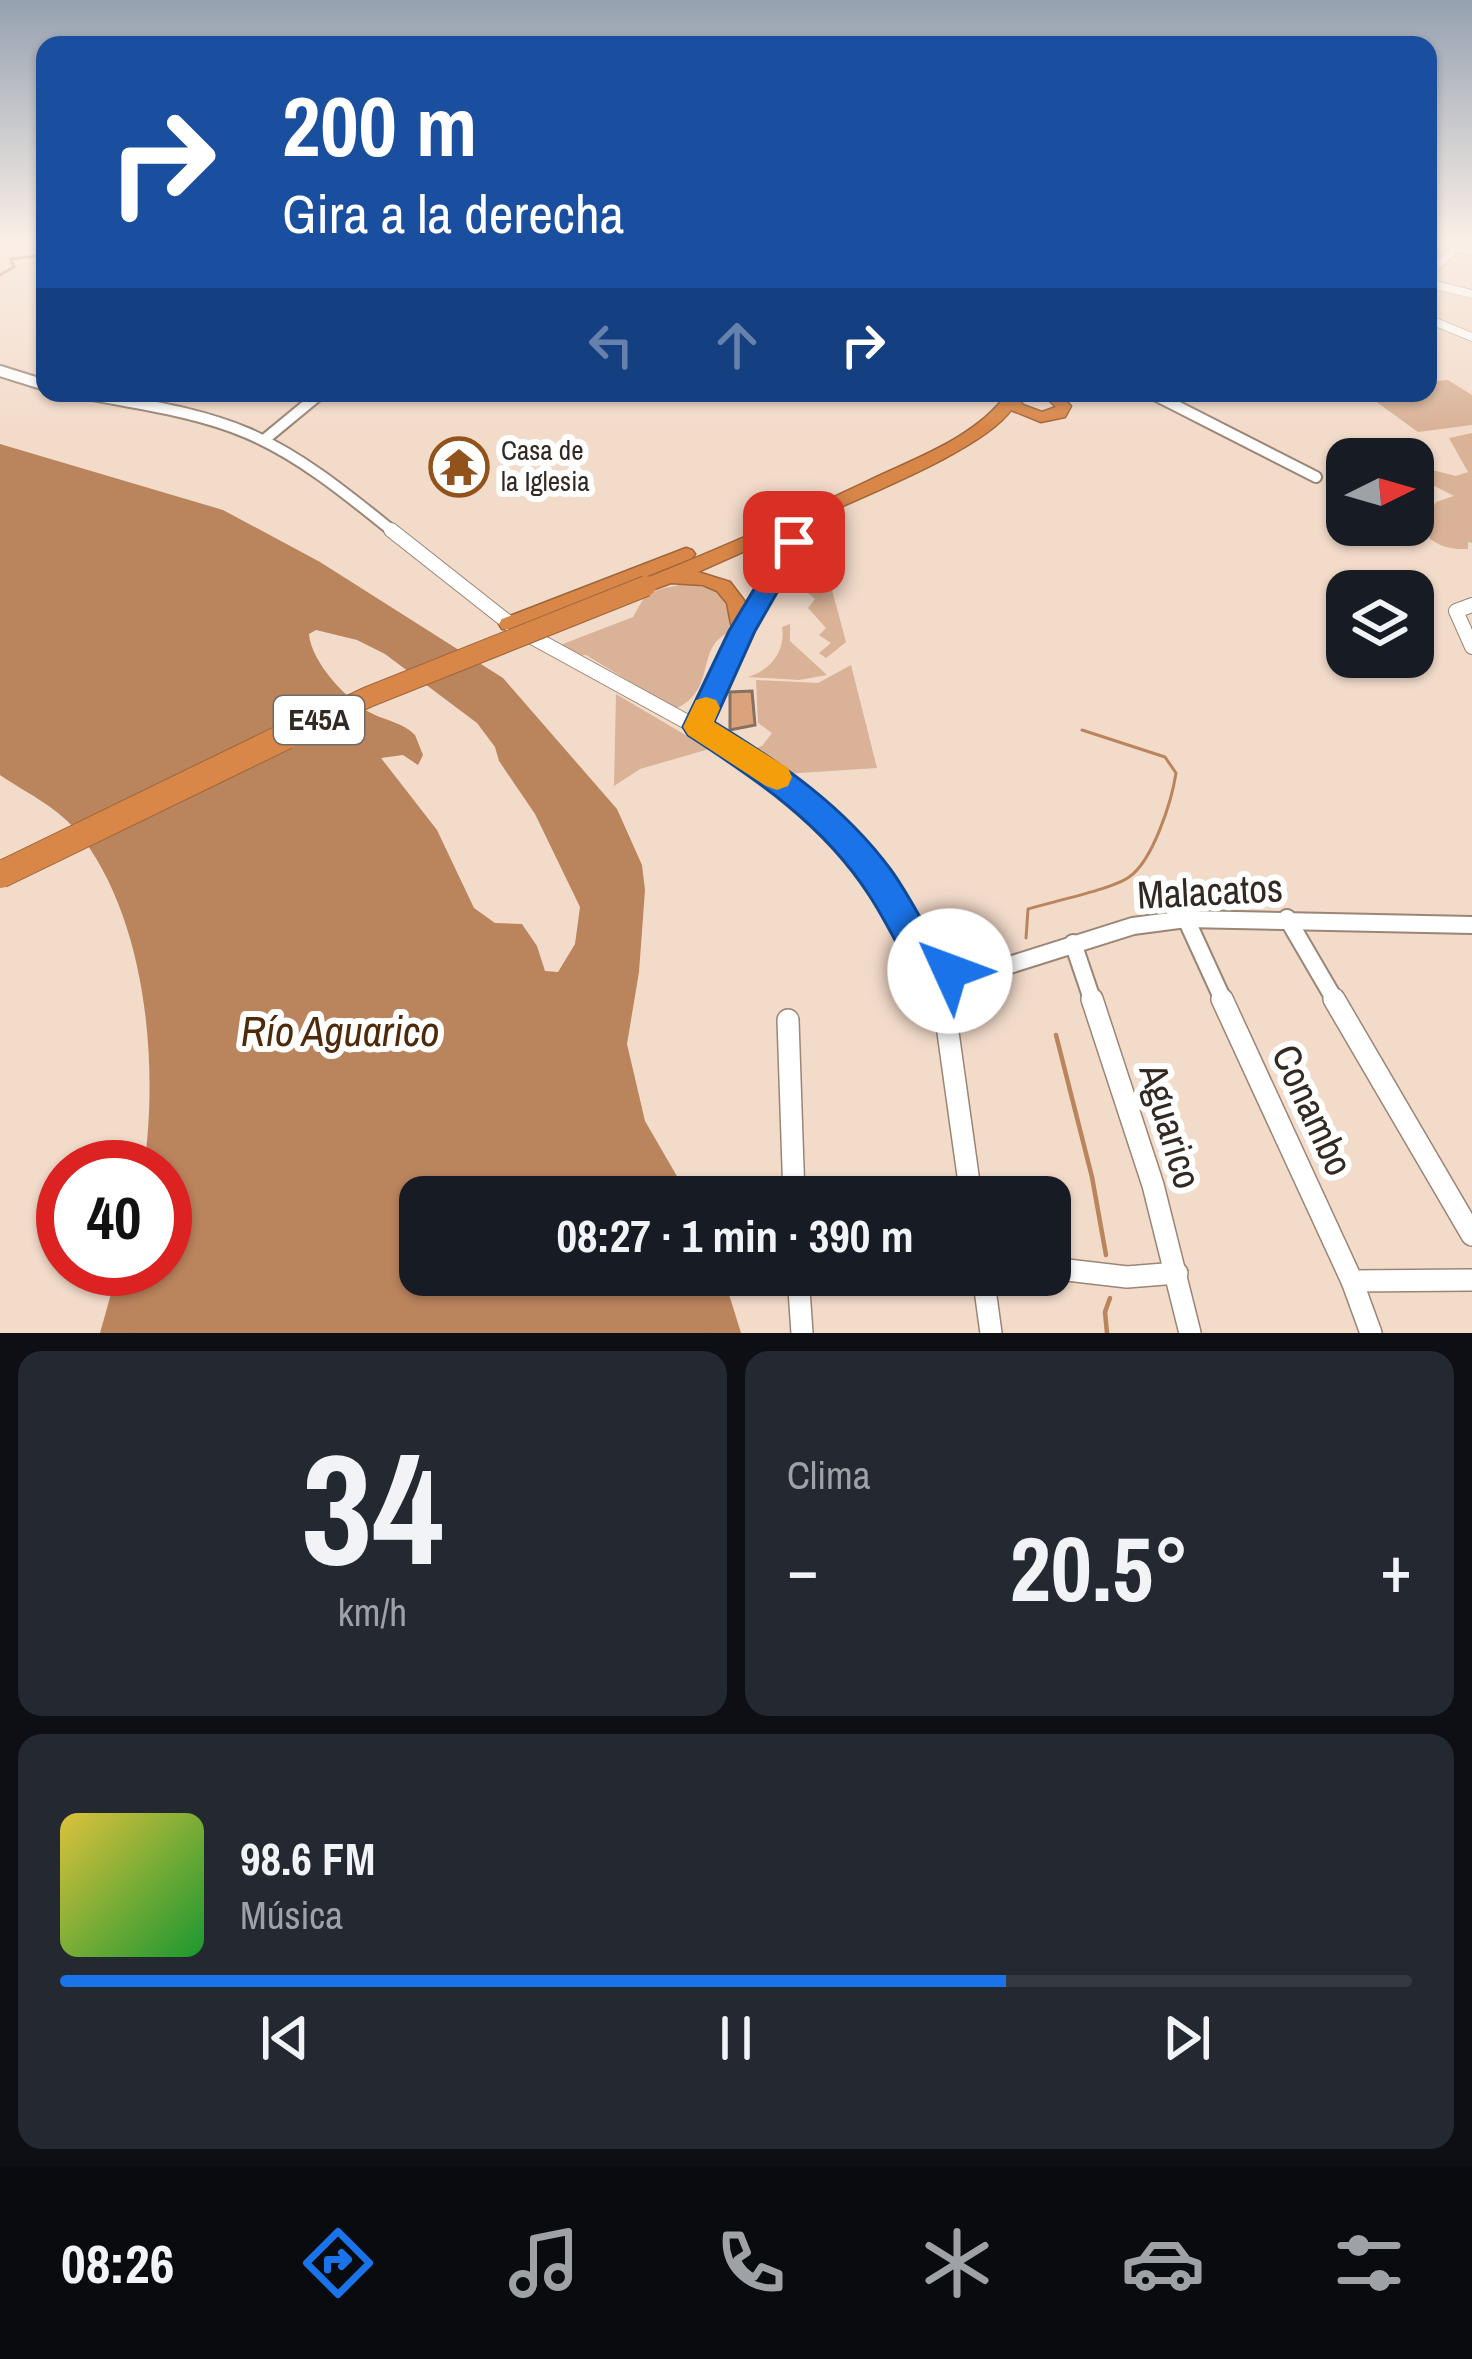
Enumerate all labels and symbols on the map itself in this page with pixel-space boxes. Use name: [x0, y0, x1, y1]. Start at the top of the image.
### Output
place label: Casa de la Iglesia: [501, 432, 590, 499]
temple icon: Casa de la Iglesia: [428, 436, 490, 498]
north arrow: [1326, 438, 1434, 546]
pin: [743, 491, 845, 593]
road number: E45A: [274, 696, 364, 744]
street label: Malacatos: [1136, 861, 1284, 921]
position arrow: [887, 908, 1013, 1034]
water label: Río Aguarico: [241, 1003, 439, 1059]
street label: Conambo: [1260, 1036, 1366, 1184]
street label: Aguarico: [1127, 1056, 1215, 1195]
speed limit sign: 40: [36, 1140, 192, 1296]

